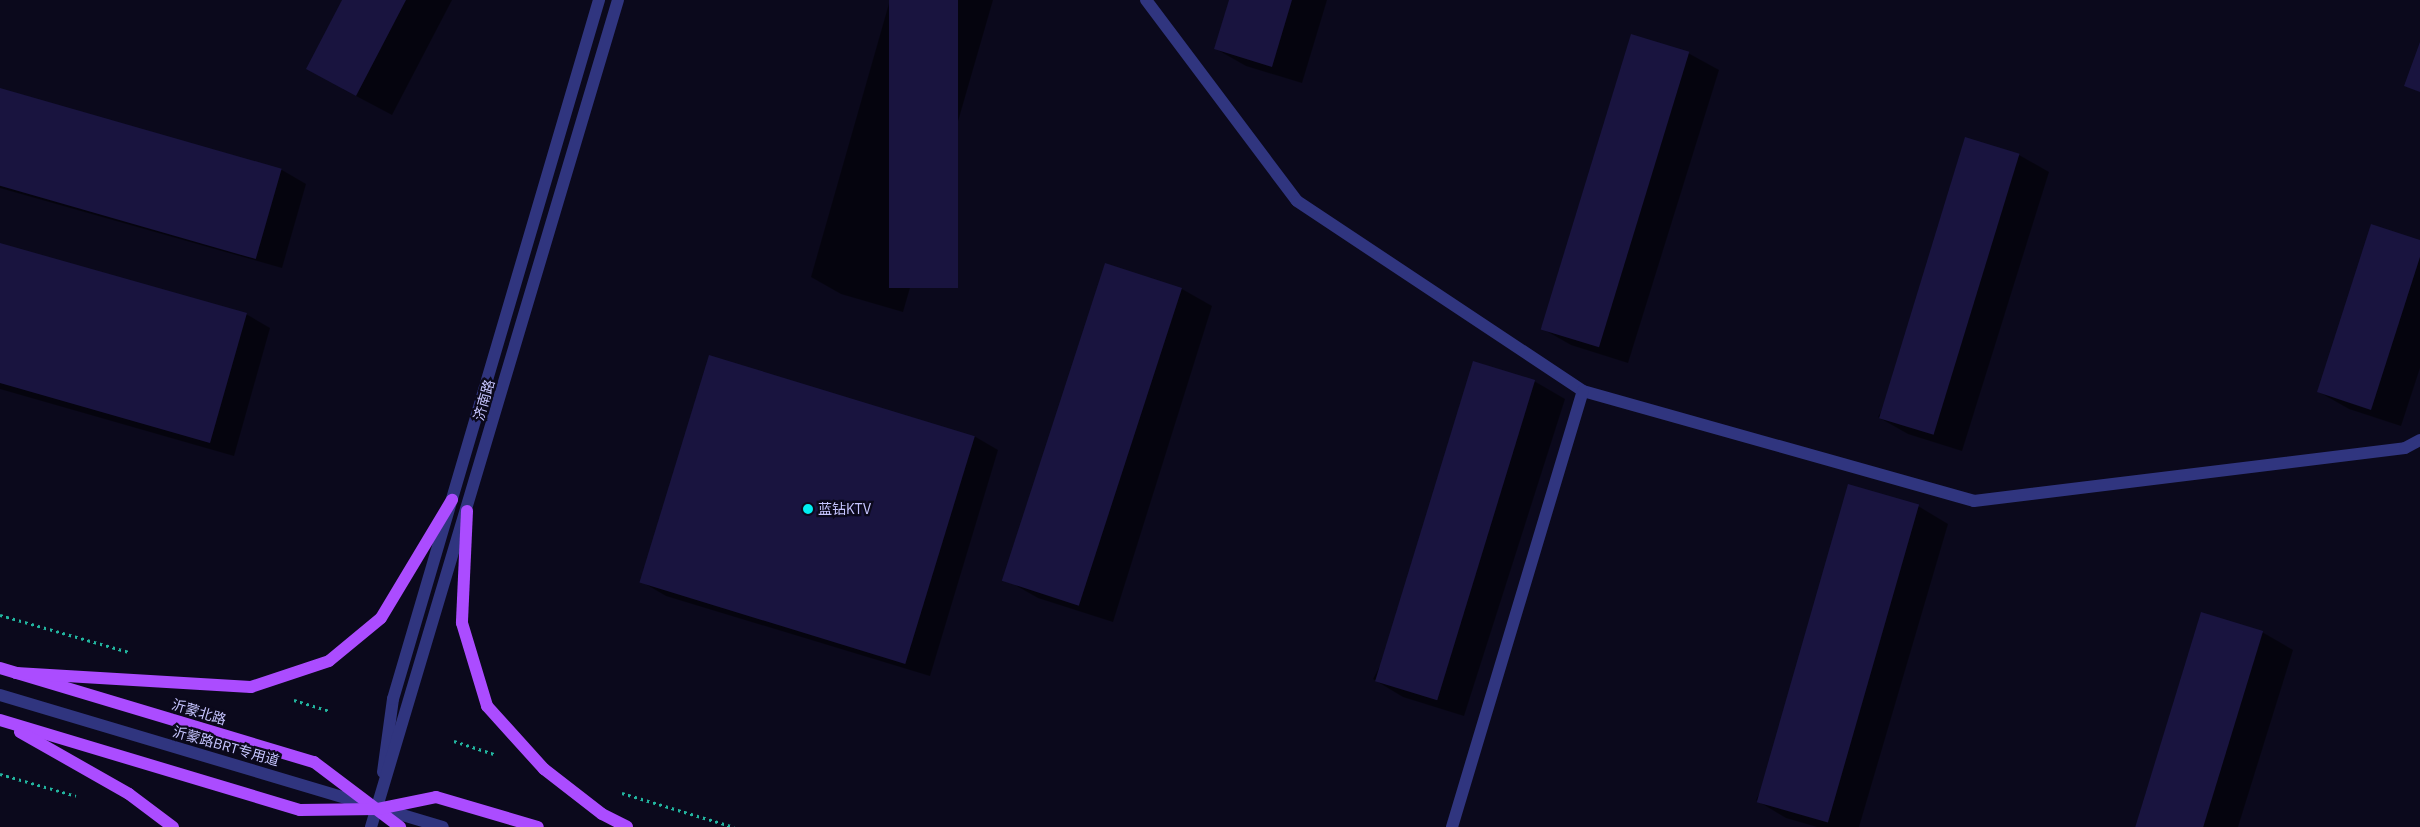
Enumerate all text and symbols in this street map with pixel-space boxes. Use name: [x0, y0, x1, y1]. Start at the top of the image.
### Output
street label: 济南路: [470, 377, 498, 423]
place label: 蓝钻KTV: [818, 501, 871, 517]
marker: 蓝钻KTV: [802, 503, 814, 515]
street label: 沂蒙北路: [170, 696, 228, 728]
street label: 沂蒙路BRT专用道: [171, 723, 281, 769]

